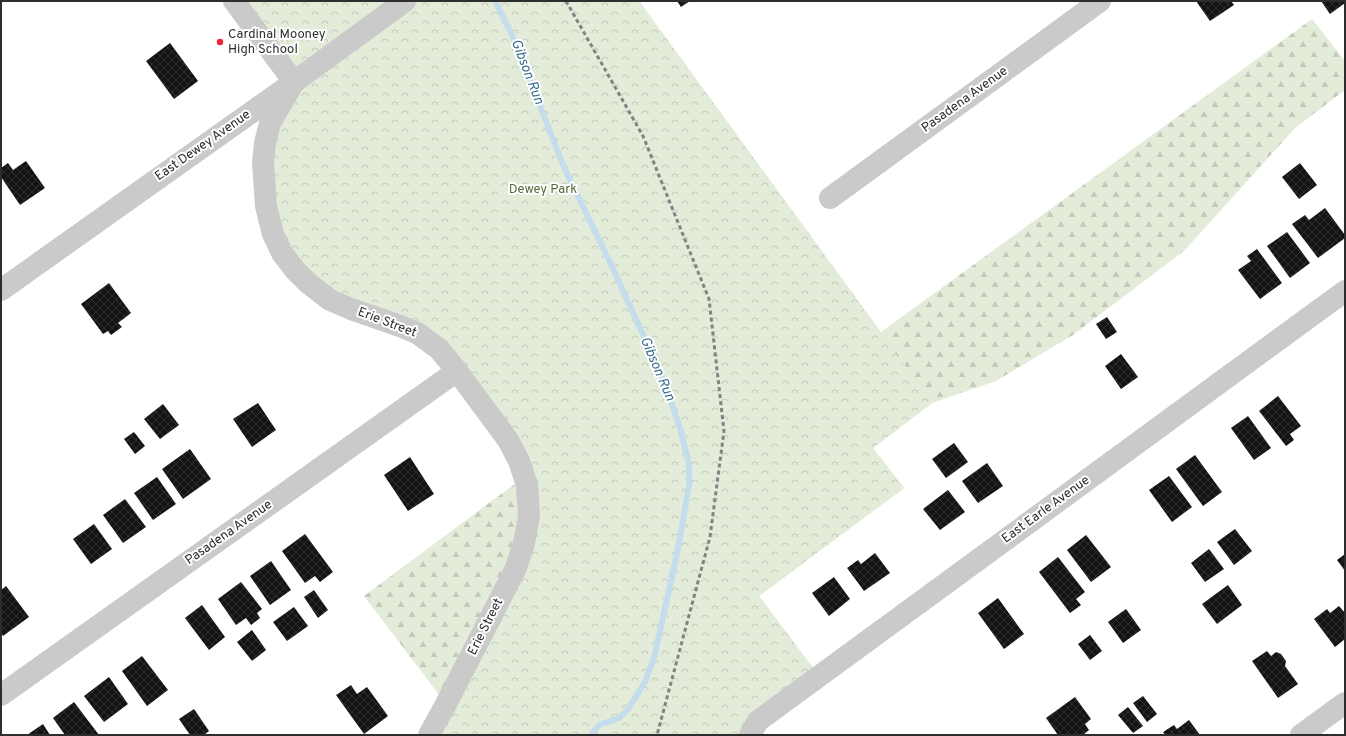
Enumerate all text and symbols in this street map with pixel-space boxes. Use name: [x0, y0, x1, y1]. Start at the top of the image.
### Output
place label: Cardinal Mooney High School: [228, 27, 326, 58]
marker: Cardinal Mooney High School: [215, 37, 225, 47]
water label: Gibson Run: [507, 37, 547, 107]
street label: Pasadena Avenue: [919, 63, 1011, 137]
street label: East Dewey Avenue: [152, 107, 254, 185]
park label: Dewey Park: [509, 182, 577, 198]
street label: Erie Street: [355, 304, 419, 342]
water label: Gibson Run: [636, 334, 678, 404]
street label: East Earle Avenue: [999, 473, 1093, 547]
street label: Pasadena Avenue: [182, 497, 276, 569]
street label: Erie Street: [465, 596, 507, 658]

